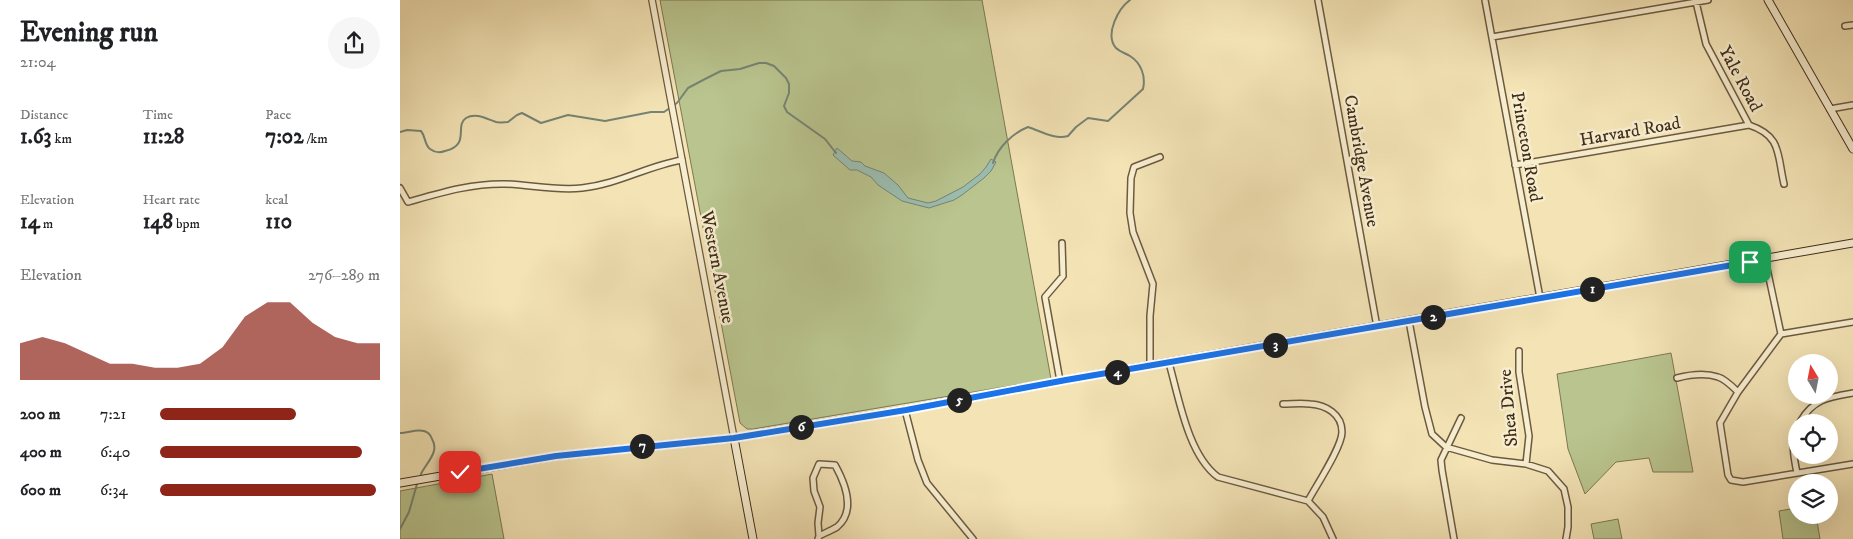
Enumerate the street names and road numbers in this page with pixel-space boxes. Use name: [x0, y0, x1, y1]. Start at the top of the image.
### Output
street label: Yale Road: [1713, 42, 1767, 116]
street label: Princeton Road: [1505, 90, 1547, 204]
street label: Cambridge Avenue: [1339, 93, 1383, 229]
street label: Harvard Road: [1578, 112, 1682, 152]
street label: Western Avenue: [695, 208, 739, 325]
street label: Shea Drive: [1495, 368, 1523, 448]

